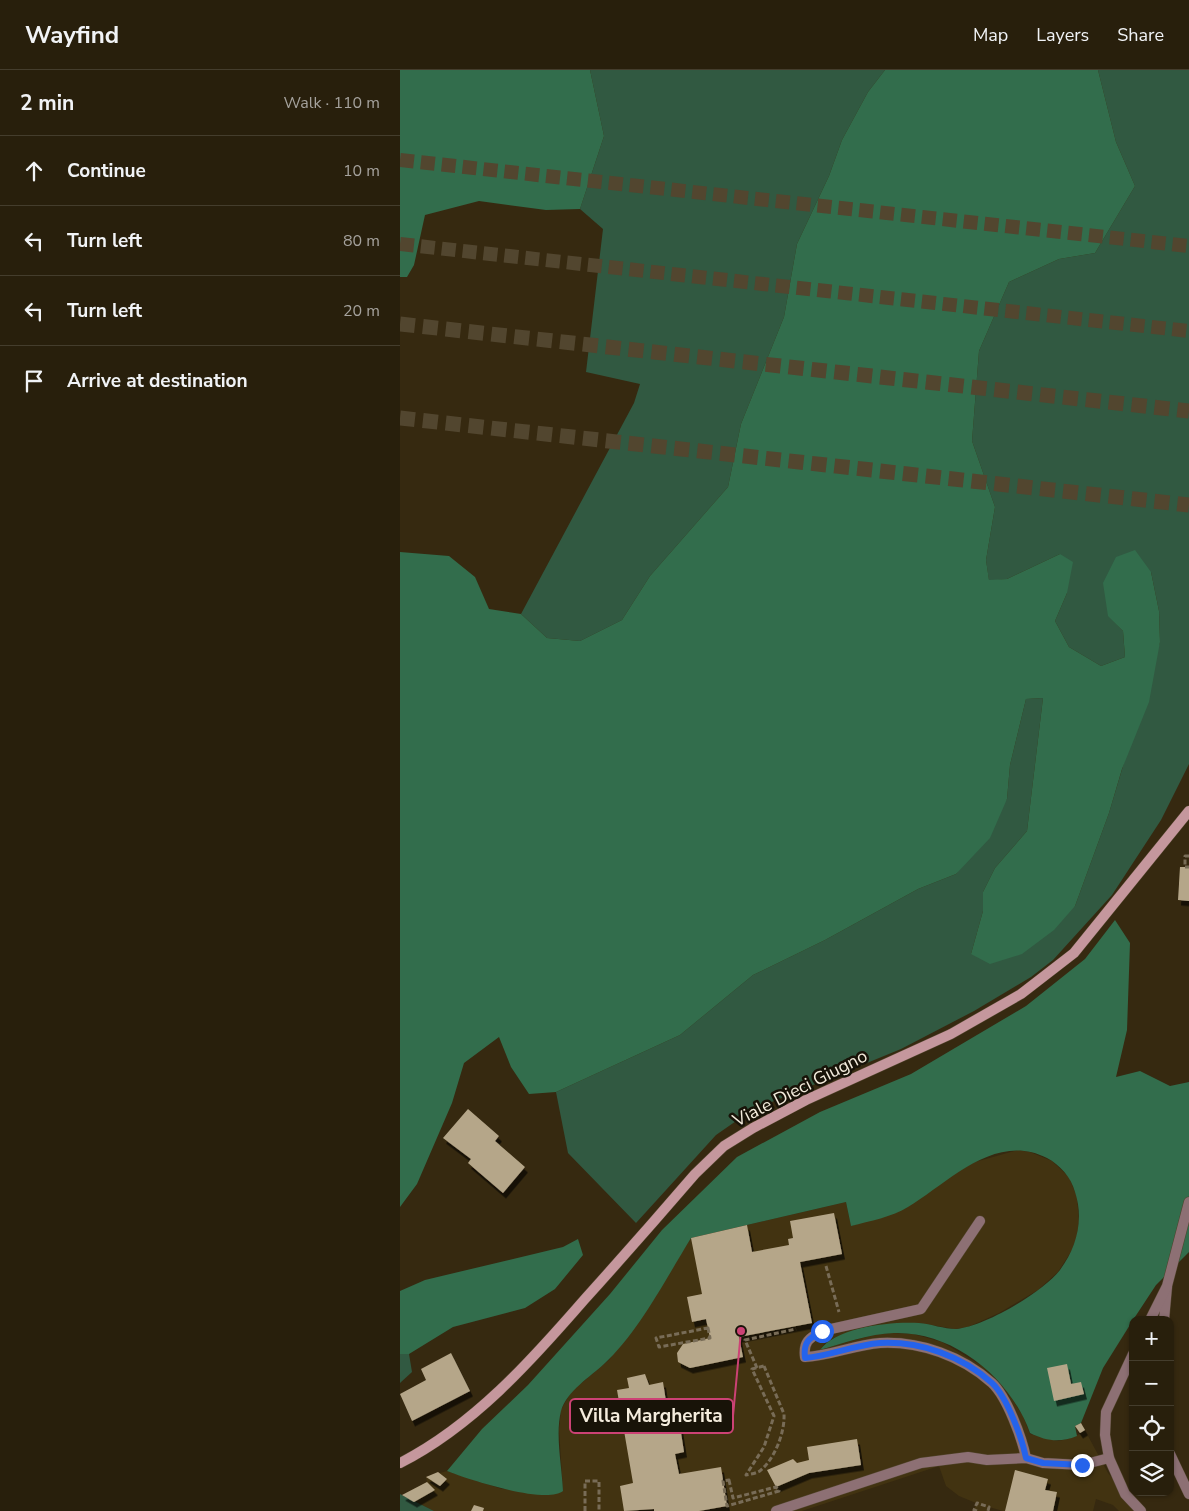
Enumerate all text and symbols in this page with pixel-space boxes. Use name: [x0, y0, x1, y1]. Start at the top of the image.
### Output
text: Wayfind: [25, 19, 119, 51]
text: Map: [973, 23, 1008, 47]
text: Layers: [1036, 23, 1089, 47]
text: Share: [1117, 23, 1164, 47]
text: 2 min: [20, 89, 74, 117]
text: Walk · 110 m: [284, 92, 380, 114]
icon: ahead: [20, 157, 48, 185]
text: Continue: [67, 158, 146, 184]
text: 10 m: [343, 160, 380, 182]
icon: left: [20, 227, 48, 255]
text: Turn left: [67, 228, 142, 254]
text: 80 m: [343, 230, 380, 252]
icon: left: [20, 297, 48, 325]
text: Turn left: [67, 298, 142, 324]
text: 20 m: [343, 300, 380, 322]
icon: arrive: [20, 367, 48, 395]
text: Arrive at destination: [67, 368, 248, 394]
street label: Viale Dieci Giugno: [728, 1044, 871, 1133]
map controls: [1129, 1316, 1174, 1496]
button: +: [1129, 1316, 1174, 1361]
route start: [811, 1320, 834, 1343]
button: −: [1129, 1361, 1174, 1406]
callout: Villa Margherita: [570, 1399, 733, 1433]
text: Villa Margherita: [578, 1403, 723, 1429]
button: locate: [1129, 1406, 1174, 1451]
button: layers: [1129, 1451, 1174, 1496]
route end: [1071, 1454, 1094, 1477]

